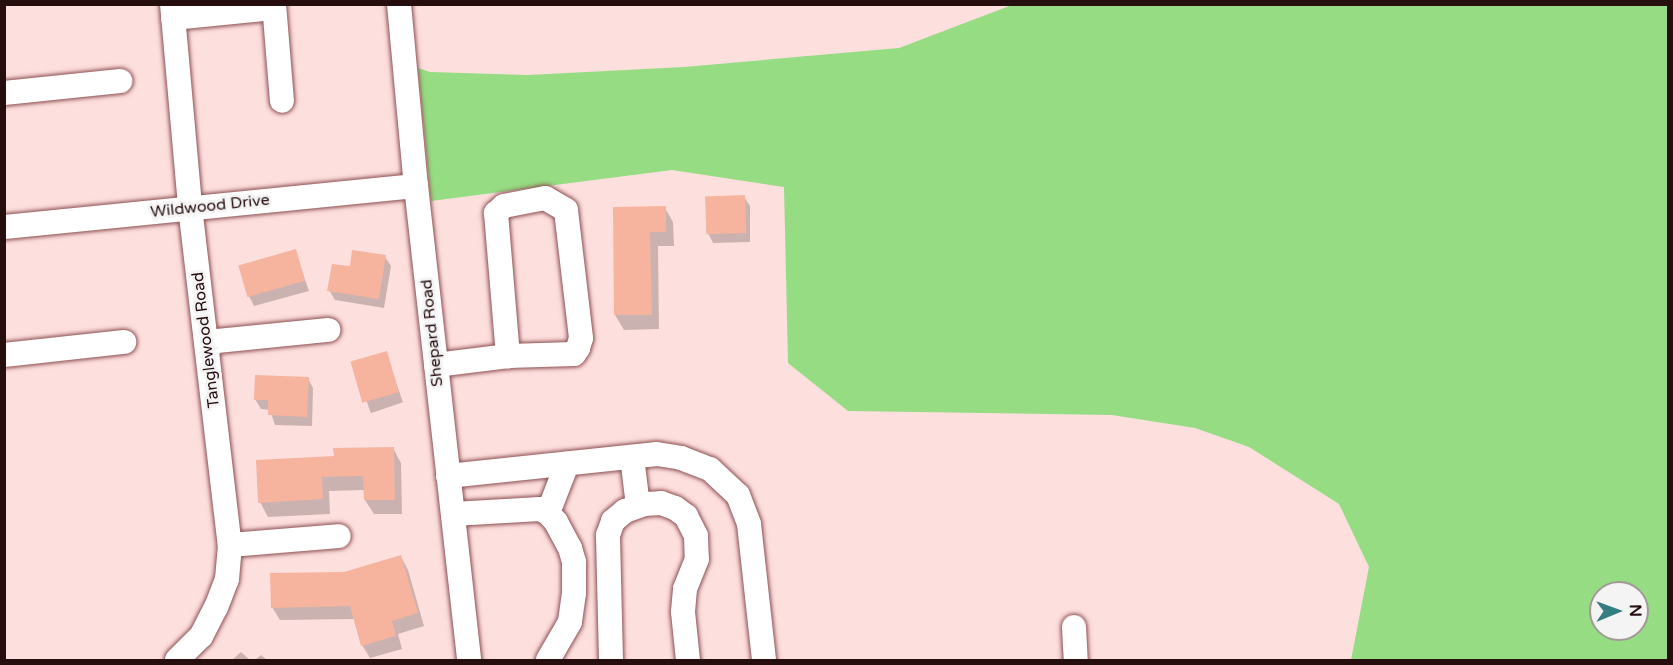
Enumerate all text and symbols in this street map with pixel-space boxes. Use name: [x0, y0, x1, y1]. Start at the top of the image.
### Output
street label: Wildwood Drive: [149, 190, 271, 222]
street label: Tanglewood Road: [188, 271, 224, 409]
street label: Shepard Road: [417, 278, 447, 388]
north arrow: [1589, 581, 1649, 641]
text: N: [1625, 604, 1645, 617]

